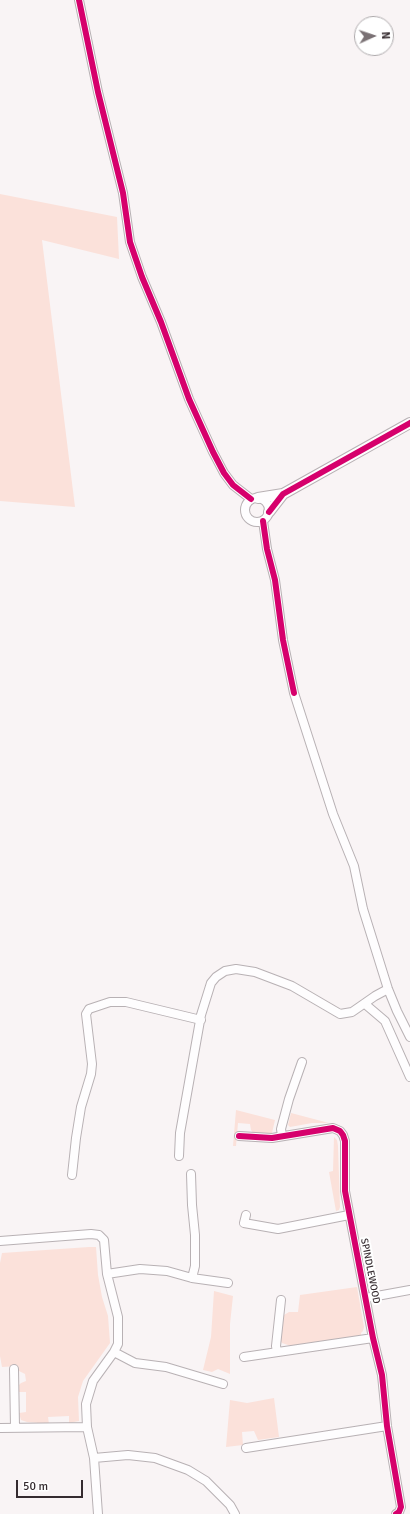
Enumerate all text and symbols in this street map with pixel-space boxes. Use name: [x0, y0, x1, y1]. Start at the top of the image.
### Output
north arrow: [354, 16, 394, 56]
text: N: [379, 31, 392, 40]
street label: SPINDLEWOOD: [358, 1237, 382, 1305]
scale bar: [18, 1472, 85, 1498]
text: 50 m: [23, 1479, 48, 1494]

